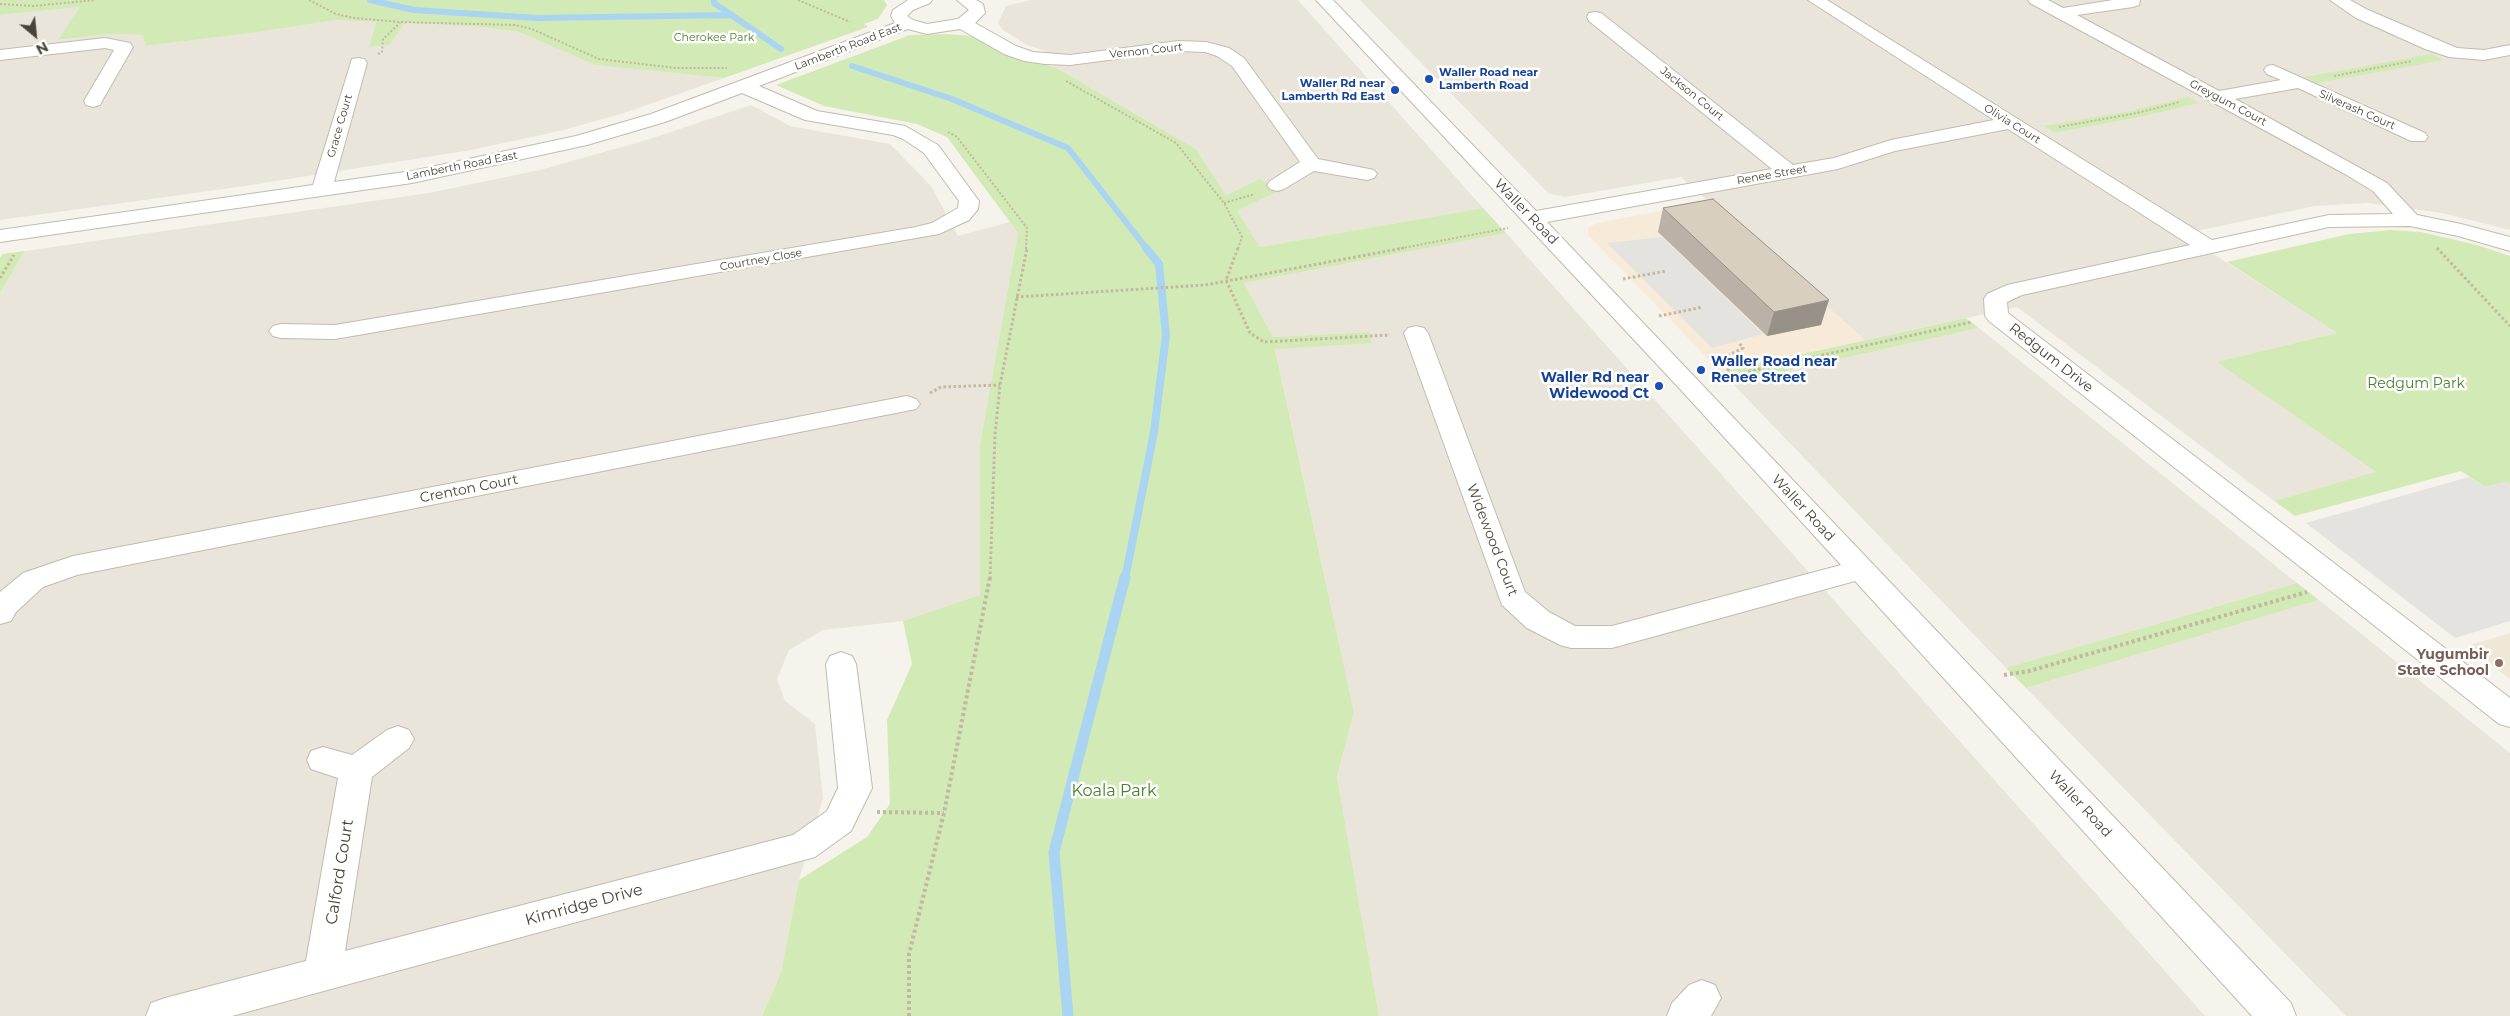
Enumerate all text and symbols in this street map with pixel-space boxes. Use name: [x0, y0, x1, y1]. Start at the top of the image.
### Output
north arrow: [10, 10, 60, 60]
street label: Lamberth Road East: [793, 21, 903, 73]
park label: Cherokee Park: [674, 31, 754, 45]
text: N: [33, 38, 51, 59]
street label: Vernon Court: [1109, 41, 1183, 61]
street label: Jackson Court: [1658, 64, 1726, 124]
place label: Waller Road near Lamberth Road: [1439, 66, 1538, 92]
marker: Waller Road near Lamberth Road: [1423, 73, 1435, 85]
place label: Waller Rd near Lamberth Rd East: [1281, 77, 1385, 103]
street label: Greygum Court: [2187, 77, 2269, 129]
marker: Waller Rd near Lamberth Rd East: [1389, 84, 1401, 96]
street label: Silverash Court: [2317, 87, 2397, 133]
street label: Grace Court: [325, 93, 355, 159]
street label: Olivia Court: [1981, 101, 2043, 147]
street label: Lamberth Road East: [405, 149, 519, 183]
street label: Renee Street: [1736, 162, 1808, 188]
street label: Waller Road: [1490, 176, 1562, 248]
street label: Courtney Close: [719, 246, 803, 274]
street label: Redgum Drive: [2006, 320, 2096, 396]
place label: Waller Road near Renee Street: [1711, 354, 1837, 387]
marker: Waller Road near Renee Street: [1695, 364, 1707, 376]
place label: Waller Rd near Widewood Ct: [1541, 370, 1649, 402]
park label: Redgum Park: [2367, 376, 2465, 392]
marker: Waller Rd near Widewood Ct: [1653, 380, 1665, 392]
street label: Crenton Court: [418, 471, 520, 507]
street label: Waller Road: [1768, 471, 1838, 545]
street label: Widewood Court: [1463, 481, 1521, 599]
place label: Yugumbir State School: [2398, 647, 2489, 680]
marker: Yugumbir State School: [2493, 657, 2505, 669]
street label: Waller Road: [2045, 767, 2115, 841]
park label: Koala Park: [1072, 781, 1156, 801]
street label: Calford Court: [322, 818, 358, 926]
street label: Kimridge Drive: [523, 880, 645, 930]

